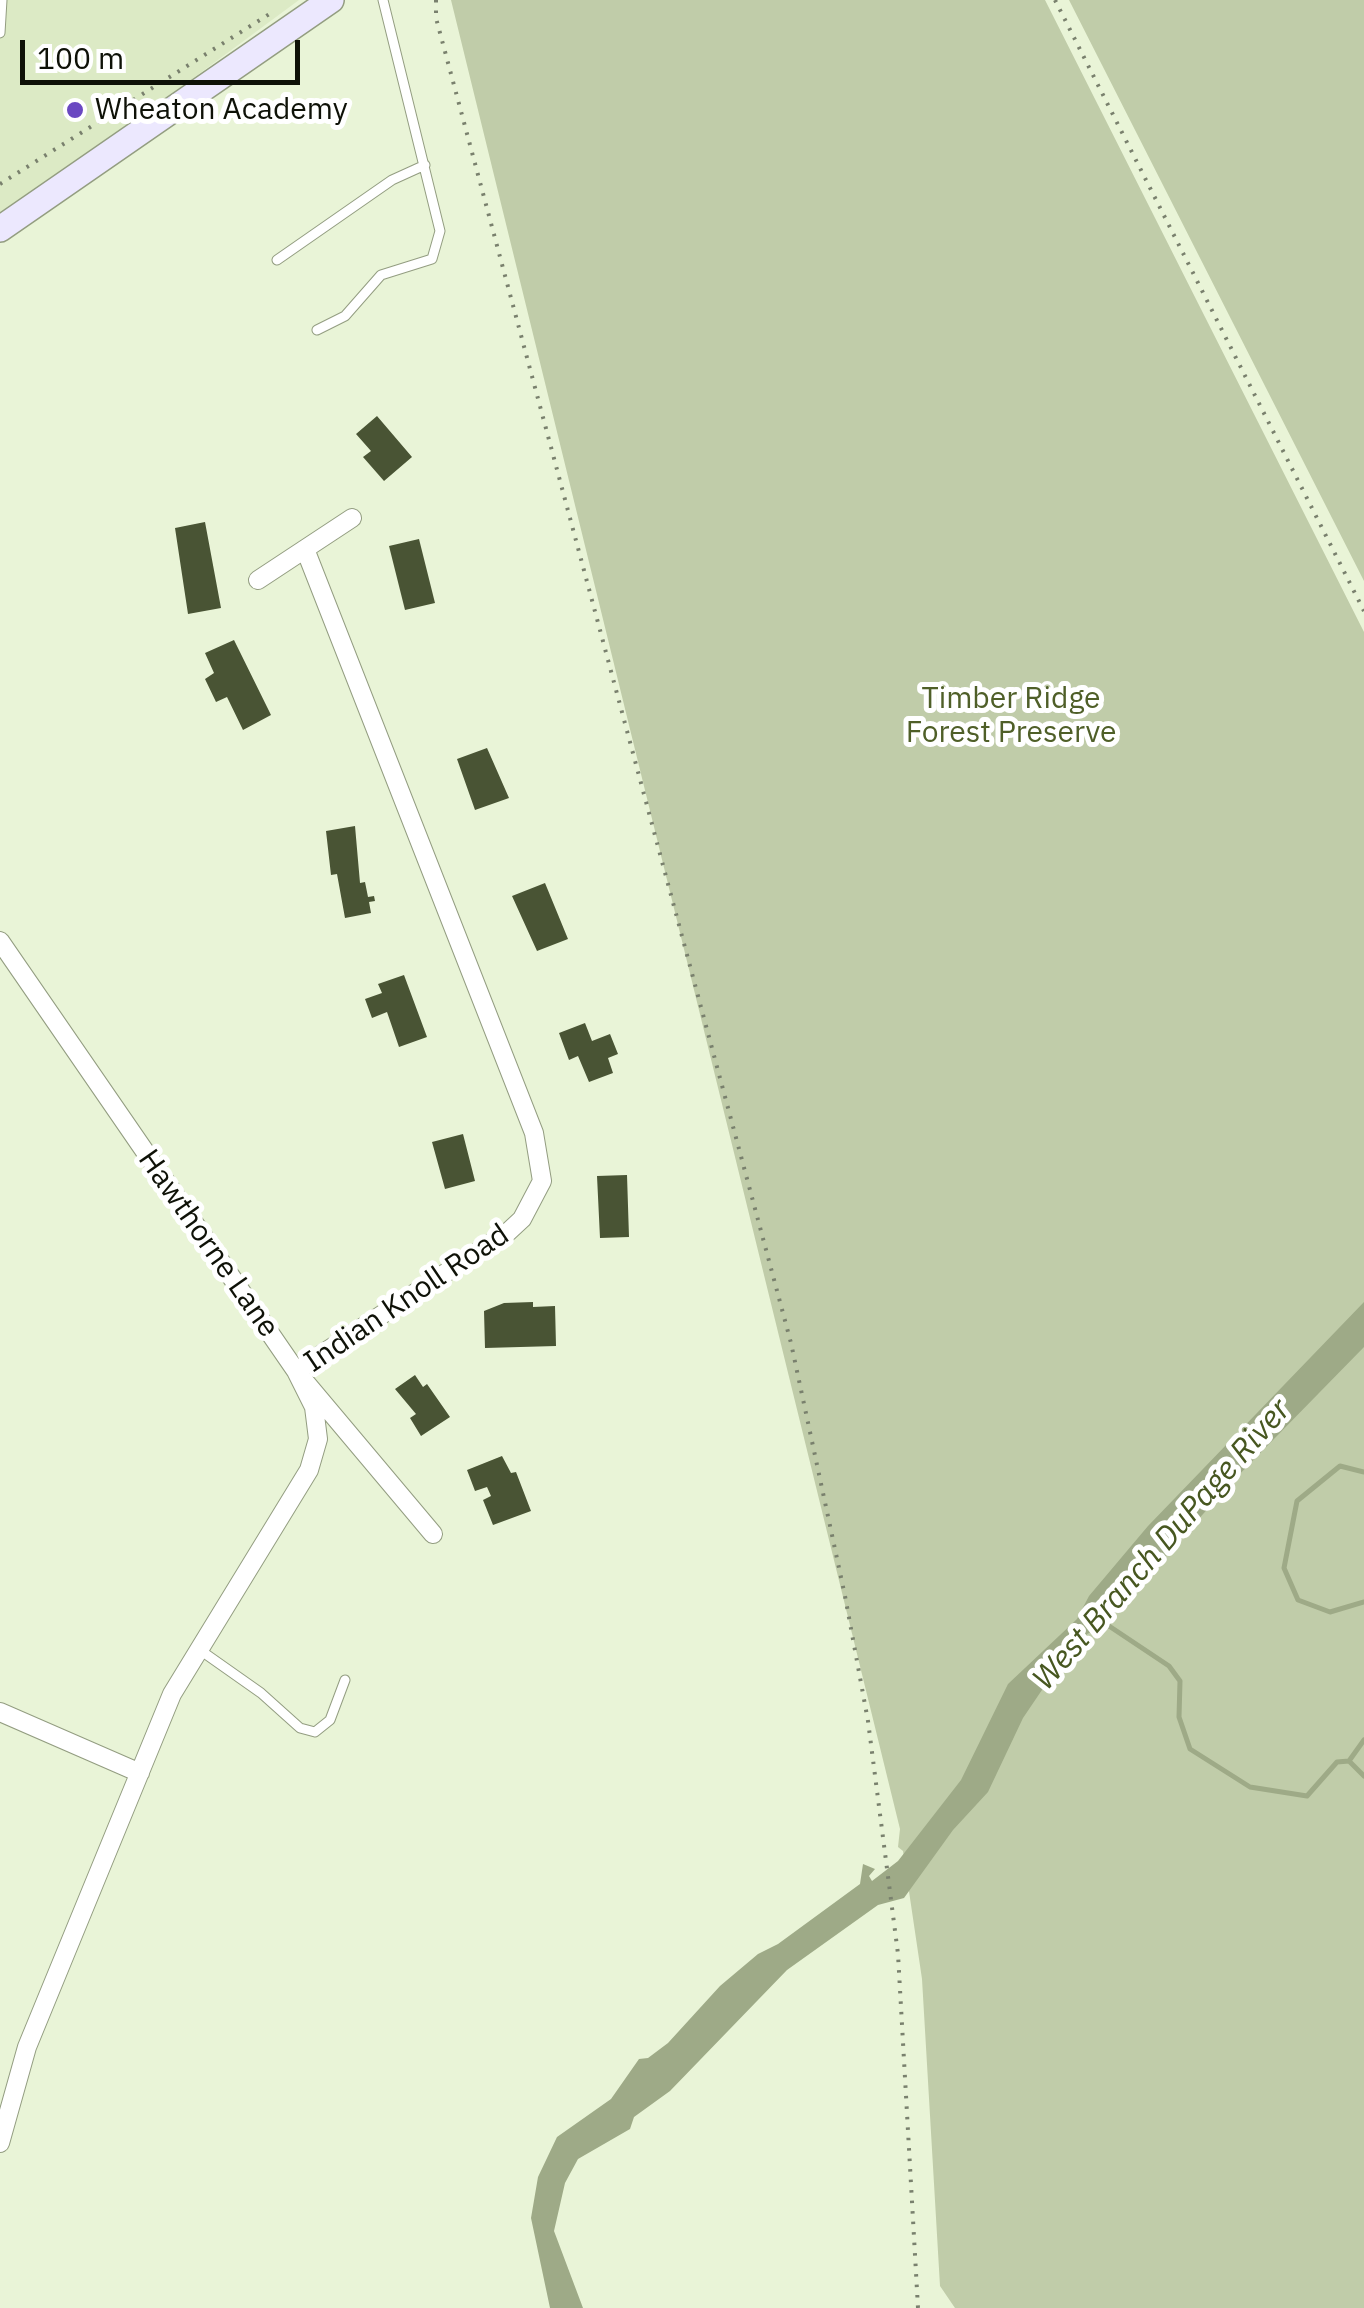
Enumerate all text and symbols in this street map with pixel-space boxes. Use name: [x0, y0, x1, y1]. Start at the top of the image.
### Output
scale bar: [25, 20, 305, 82]
text: 100 m: [37, 38, 124, 77]
place label: Wheaton Academy: [95, 92, 348, 128]
marker: Wheaton Academy: [64, 99, 86, 121]
park label: Timber Ridge Forest Preserve: [906, 681, 1116, 752]
street label: Hawthorne Lane: [130, 1143, 286, 1345]
street label: Indian Knoll Road: [298, 1217, 516, 1381]
water label: West Branch DuPage River: [1025, 1392, 1299, 1698]

